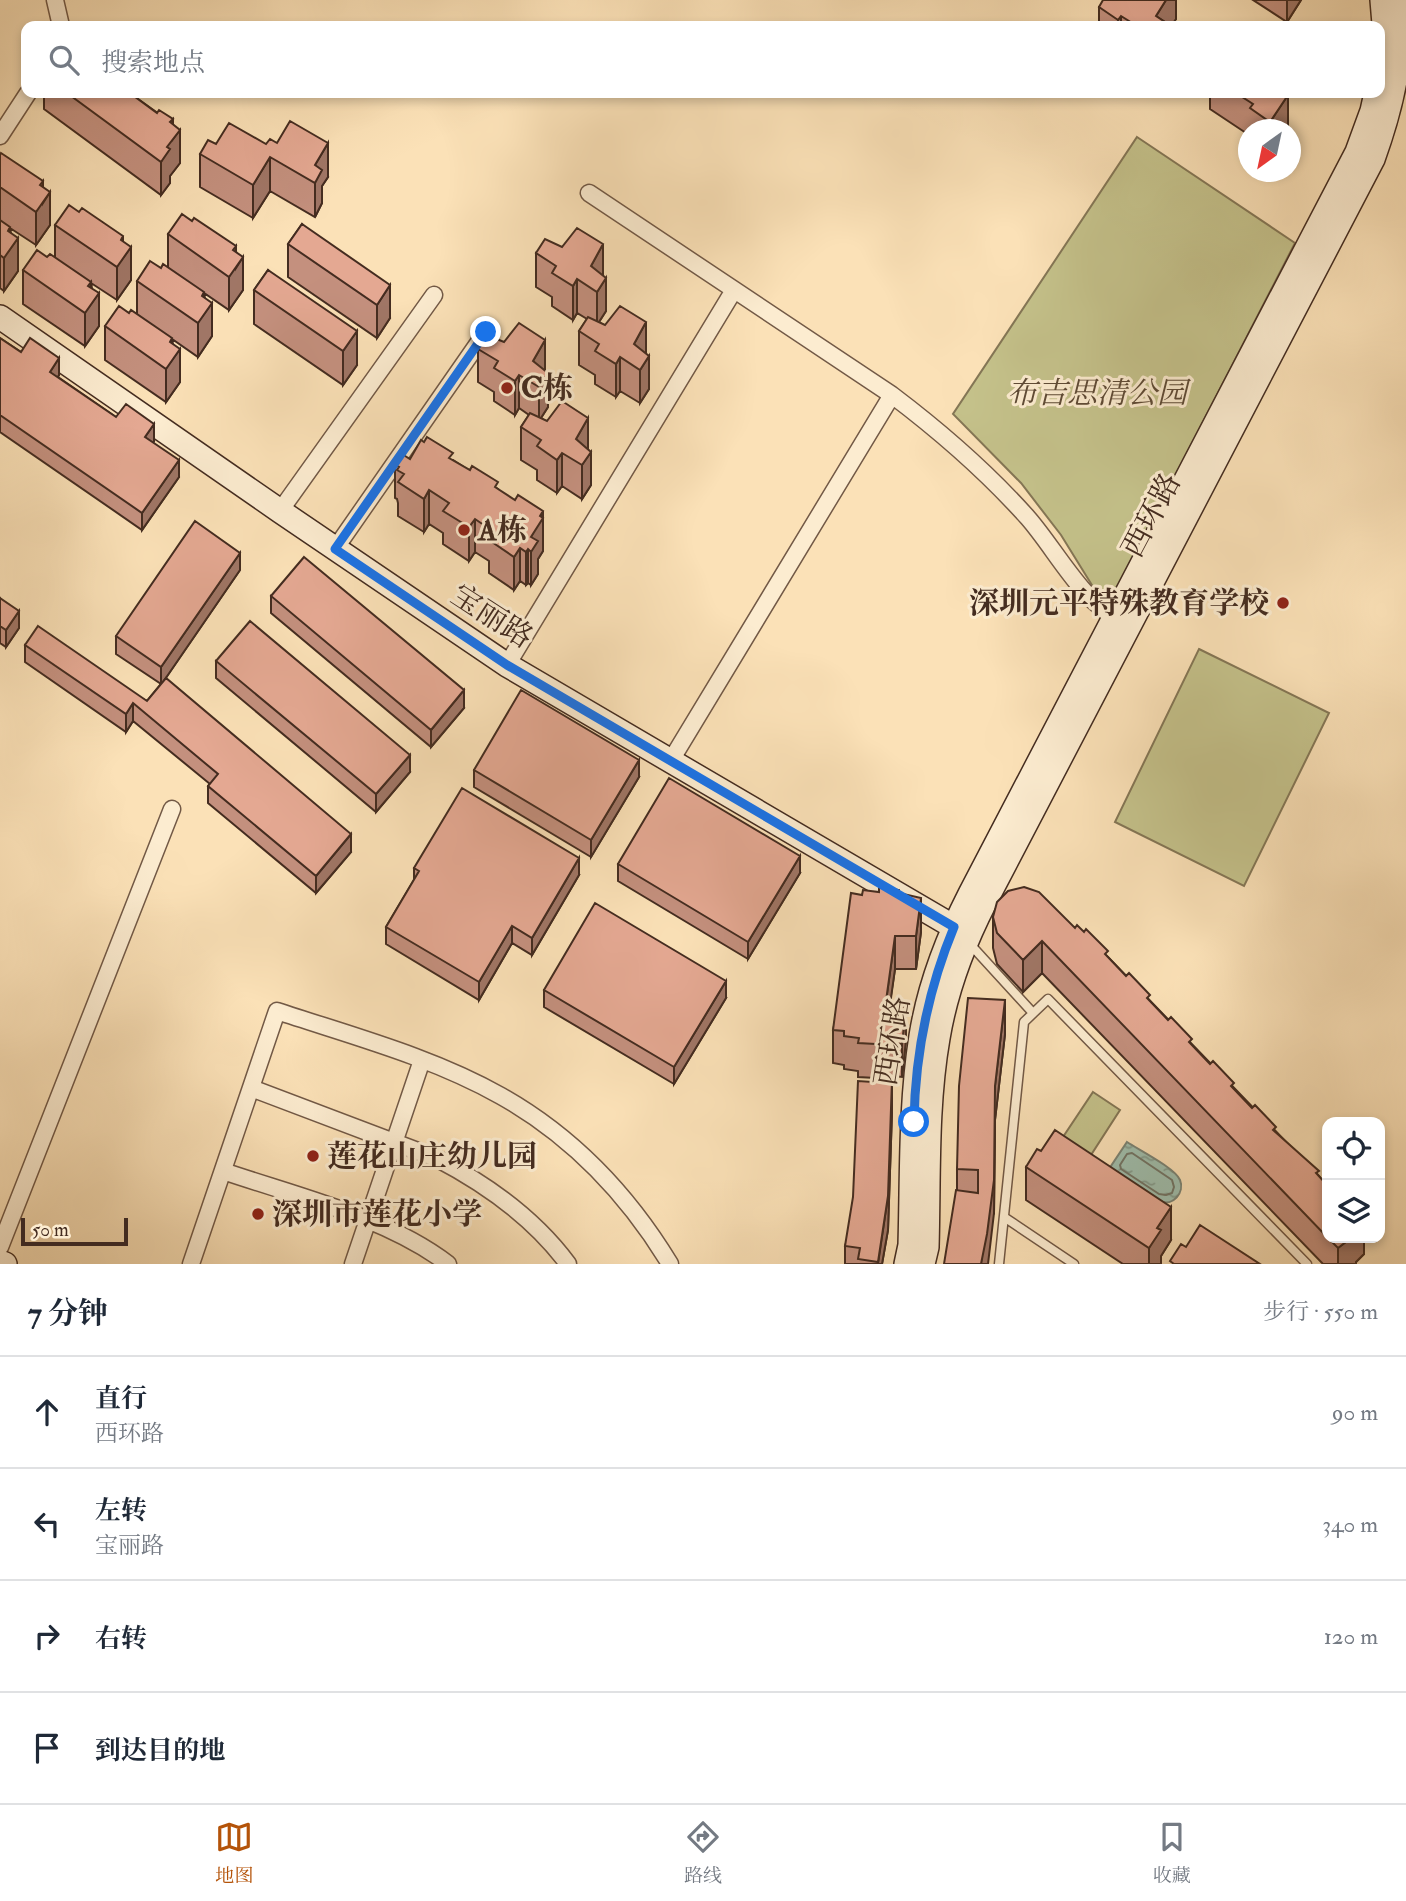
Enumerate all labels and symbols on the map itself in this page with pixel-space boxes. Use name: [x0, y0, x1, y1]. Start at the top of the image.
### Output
north arrow: [1238, 119, 1301, 182]
route end: [470, 316, 501, 347]
place label: C栋: [521, 370, 573, 407]
park label: 布吉思清公园: [1007, 375, 1191, 412]
marker: C栋: [499, 380, 515, 396]
street label: 西环路: [1114, 467, 1189, 564]
place label: A栋: [476, 512, 527, 549]
marker: A栋: [456, 522, 472, 538]
street label: 宝丽路: [444, 576, 540, 656]
place label: 深圳元平特殊教育学校: [969, 585, 1269, 622]
marker: 深圳元平特殊教育学校: [1275, 595, 1291, 611]
street label: 西环路: [867, 994, 918, 1088]
route start: [898, 1106, 929, 1137]
place label: 莲花山庄幼儿园: [327, 1138, 537, 1175]
marker: 莲花山庄幼儿园: [305, 1148, 321, 1164]
place label: 深圳市莲花小学: [272, 1196, 482, 1233]
marker: 深圳市莲花小学: [250, 1206, 266, 1222]
scale bar: [21, 1215, 128, 1247]

